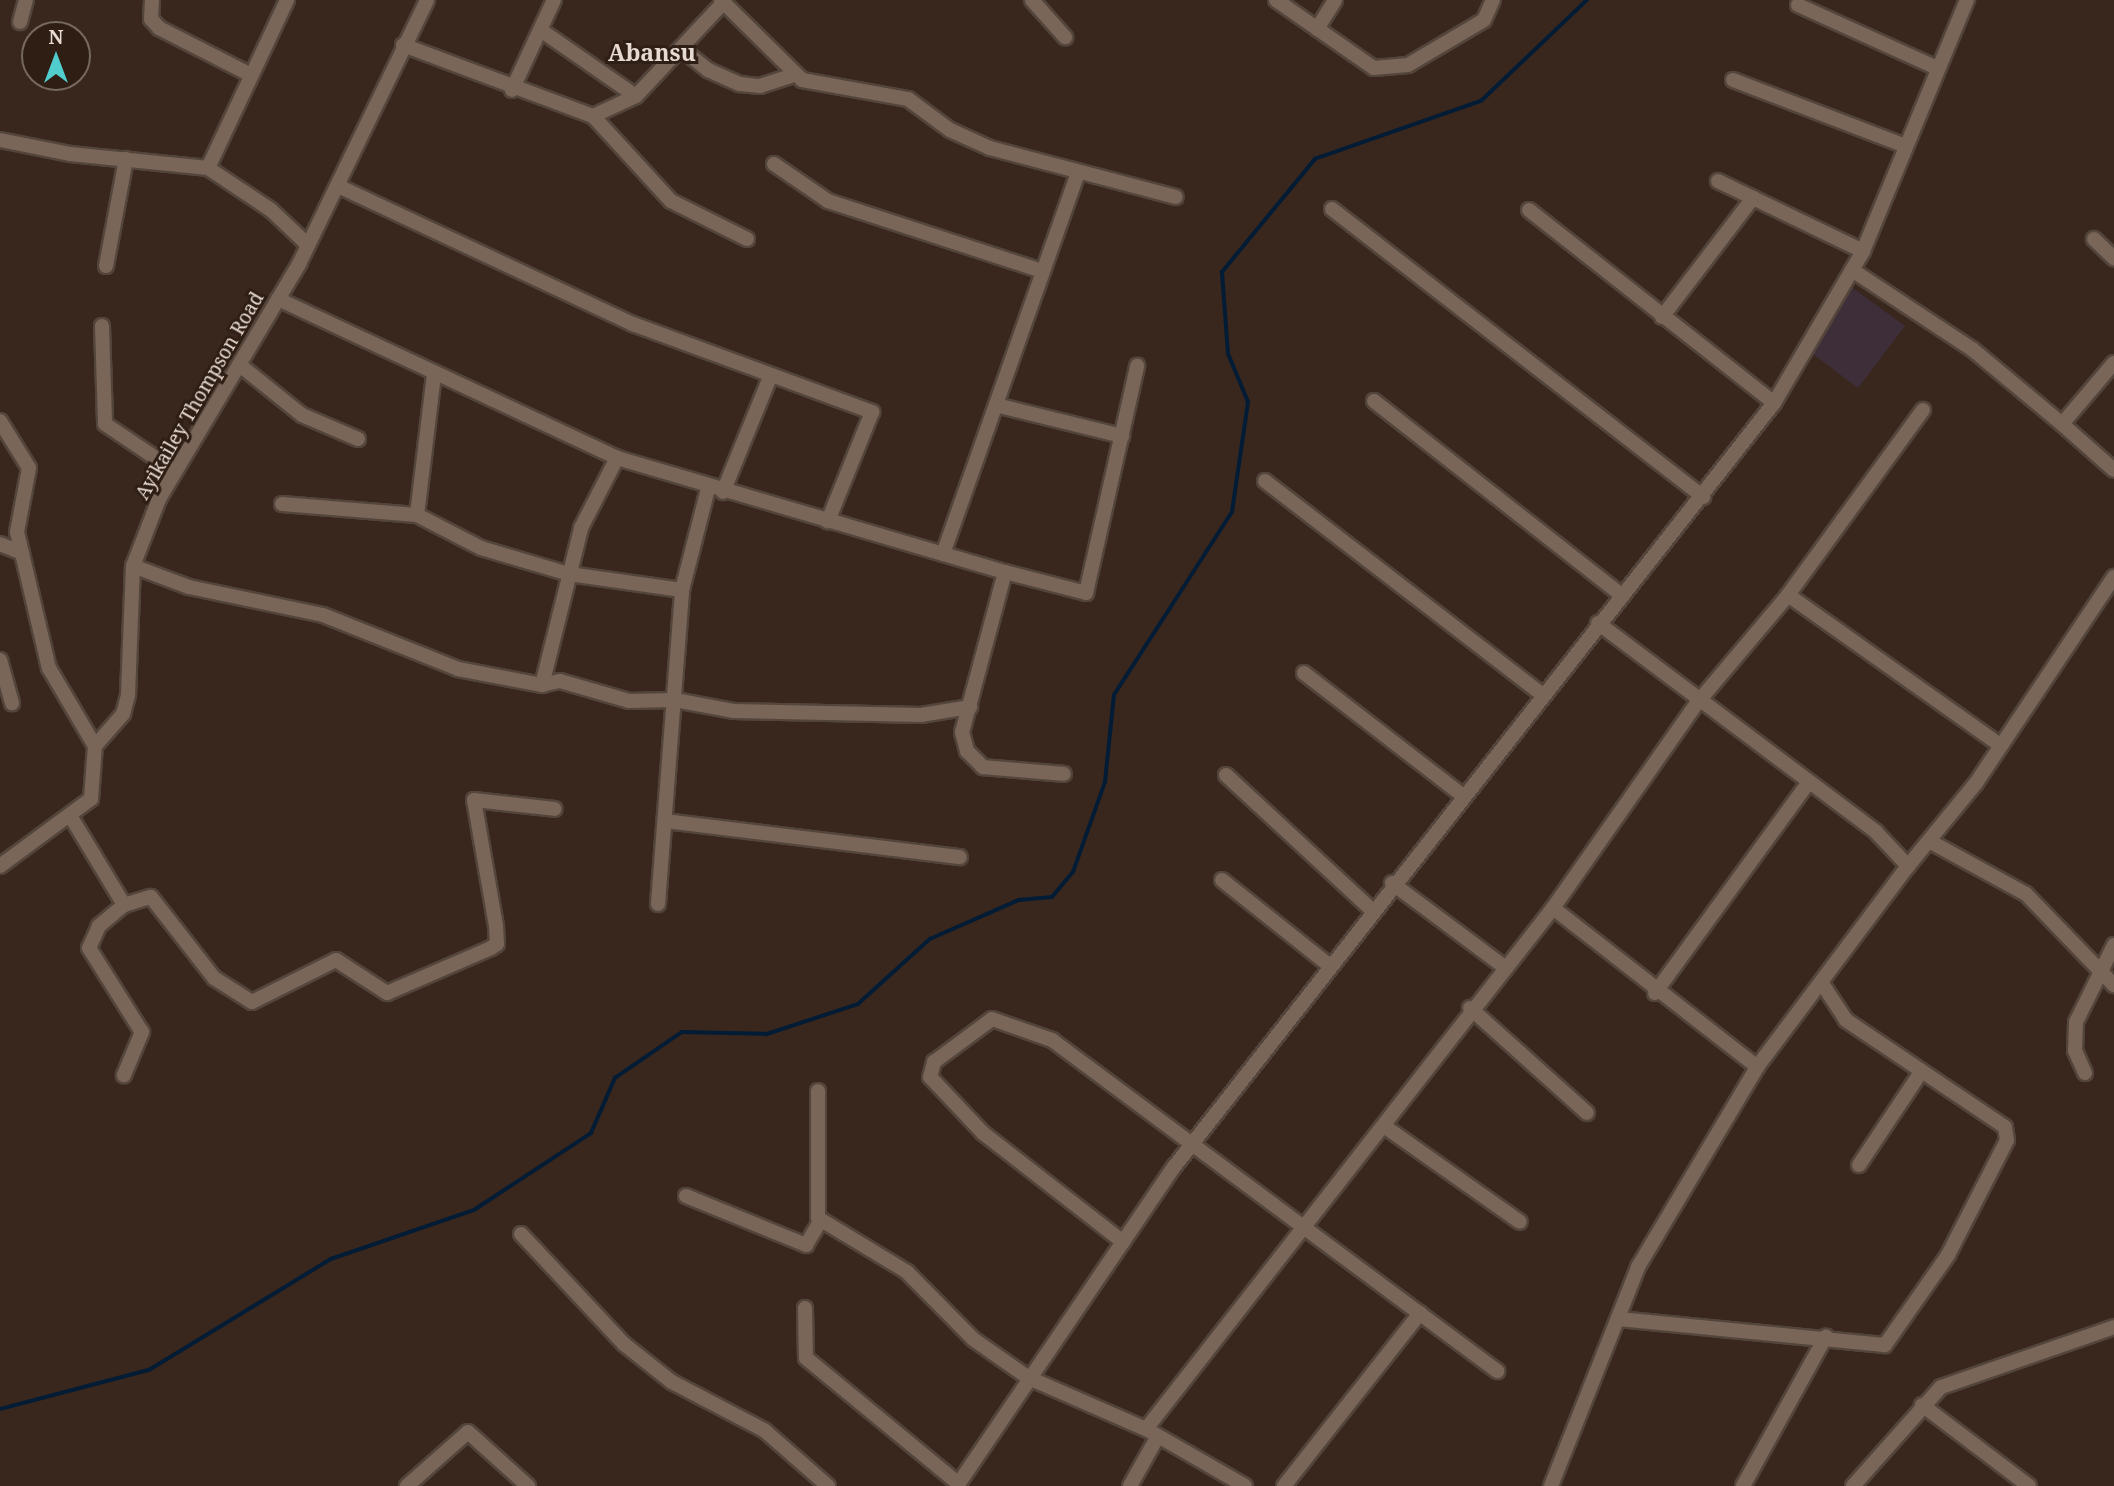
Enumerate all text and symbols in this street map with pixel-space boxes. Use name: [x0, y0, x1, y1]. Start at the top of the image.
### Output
north arrow: [21, 21, 91, 91]
text: N: [49, 24, 63, 50]
district label: Abansu: [608, 38, 696, 66]
street label: Ayikailey Thompson Road: [131, 288, 269, 504]

